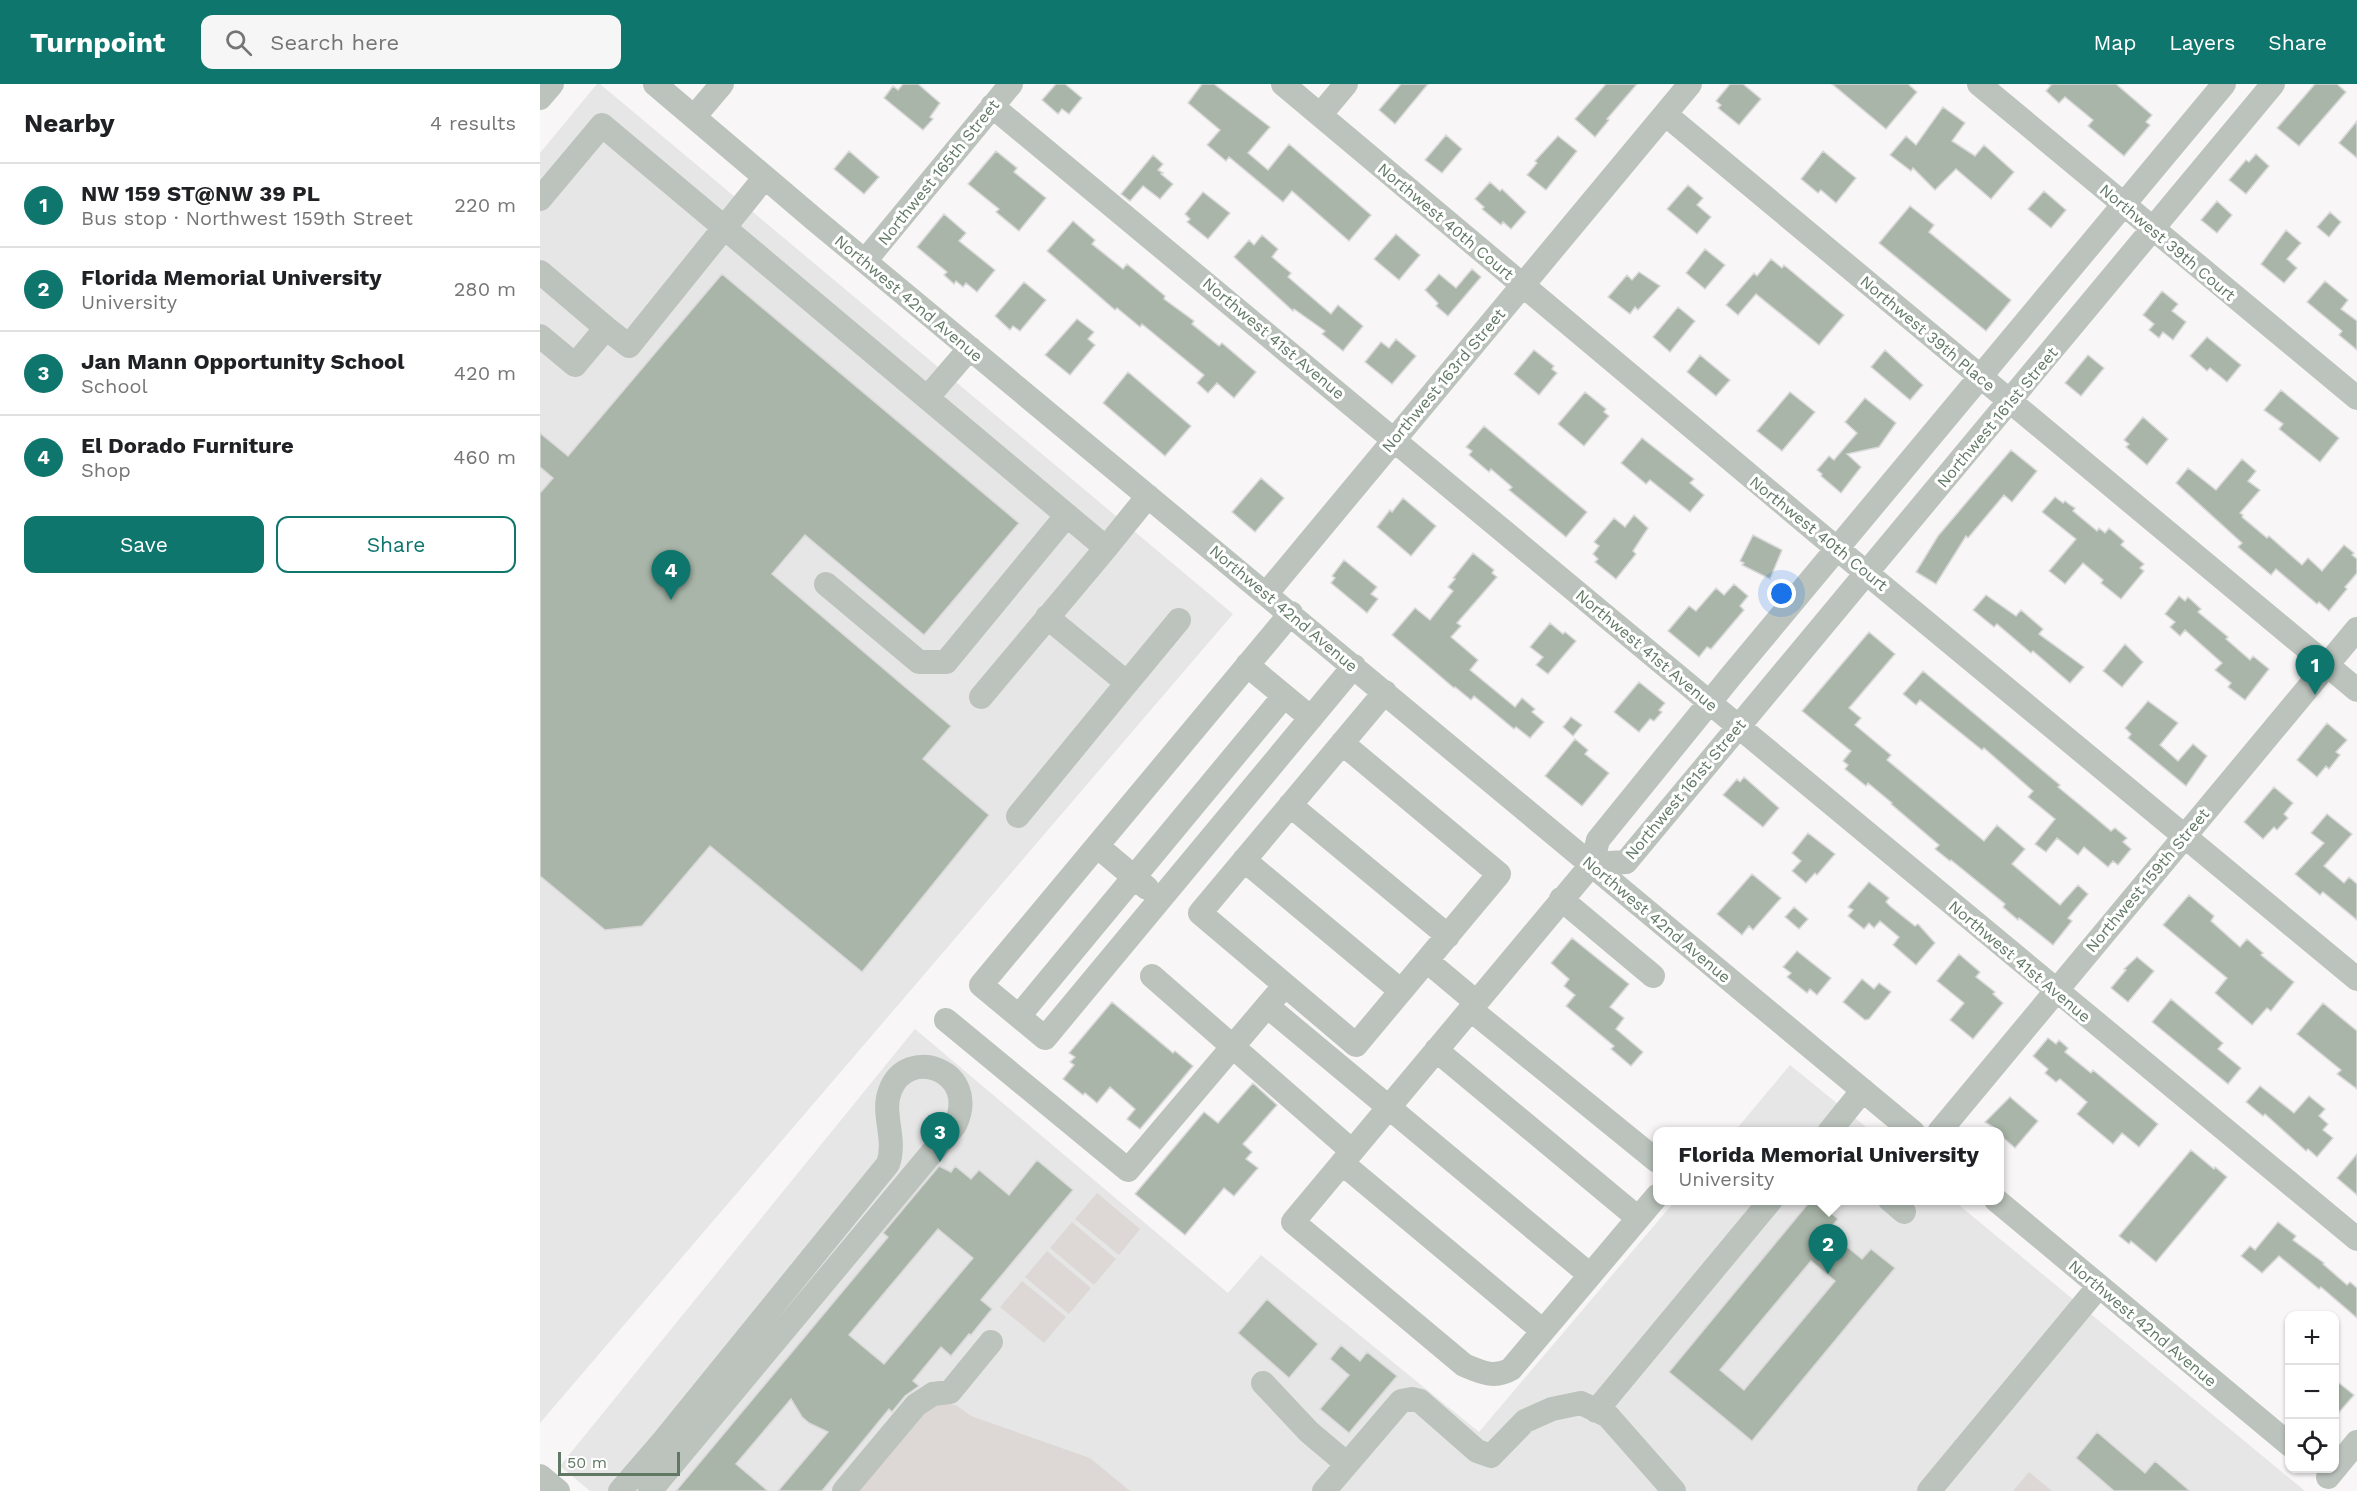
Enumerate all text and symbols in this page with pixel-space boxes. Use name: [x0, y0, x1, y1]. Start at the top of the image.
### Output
search box: [201, 15, 621, 69]
text: Turnpoint: [30, 26, 165, 59]
icon: search: [222, 26, 255, 59]
text: Search here: [270, 30, 399, 55]
text: Map: [2093, 30, 2136, 55]
text: Layers: [2169, 30, 2235, 55]
text: Share: [2268, 30, 2327, 55]
street label: Northwest 165th Street: [874, 95, 1003, 249]
text: Nearby: [24, 108, 115, 138]
text: 4 results: [430, 111, 516, 135]
street label: Northwest 40th Court: [1374, 159, 1518, 284]
street label: Northwest 39th Court: [2096, 180, 2240, 305]
text: NW 159 ST@NW 39 PL: [81, 181, 320, 206]
text: 1: [39, 193, 48, 217]
text: 220 m: [454, 193, 516, 217]
text: Bus stop · Northwest 159th Street: [81, 206, 413, 230]
street label: Northwest 42nd Avenue: [831, 231, 986, 366]
text: Florida Memorial University: [81, 265, 382, 290]
street label: Northwest 39th Place: [1857, 272, 1999, 395]
street label: Northwest 41st Avenue: [1199, 274, 1348, 403]
text: 2: [38, 277, 49, 301]
text: 280 m: [454, 277, 516, 301]
text: University: [81, 290, 177, 314]
street label: Northwest 163rd Street: [1378, 304, 1509, 456]
street label: Northwest 161st Street: [1933, 343, 2062, 491]
text: Jan Mann Opportunity School: [81, 349, 404, 374]
text: 3: [38, 361, 49, 385]
text: 420 m: [454, 361, 516, 385]
text: School: [81, 374, 148, 398]
text: El Dorado Furniture: [81, 433, 294, 458]
text: 4: [37, 445, 50, 469]
text: 460 m: [453, 445, 516, 469]
text: Shop: [81, 458, 131, 482]
street label: Northwest 40th Court: [1746, 472, 1892, 595]
button: Save: [24, 516, 264, 573]
button: Share: [276, 516, 516, 573]
street label: Northwest 42nd Avenue: [1206, 541, 1361, 676]
pin: 4: [652, 550, 690, 600]
your location: [1767, 579, 1796, 608]
street label: Northwest 41st Avenue: [1572, 586, 1721, 715]
pin: 1: [2296, 646, 2334, 695]
street label: Northwest 161st Street: [1621, 715, 1750, 863]
street label: Northwest 159th Street: [2082, 804, 2213, 956]
street label: Northwest 42nd Avenue: [1579, 852, 1734, 987]
street label: Northwest 41st Avenue: [1945, 897, 2094, 1026]
pin: 3: [920, 1112, 960, 1162]
popup: [1653, 1127, 2004, 1205]
text: Florida Memorial University: [1678, 1142, 1979, 1167]
text: University: [1678, 1167, 1774, 1191]
pin: 2: [1808, 1224, 1848, 1274]
street label: Northwest 42nd Avenue: [2065, 1256, 2220, 1391]
map controls: [2285, 1311, 2339, 1473]
button: +: [2285, 1311, 2339, 1365]
button: −: [2285, 1365, 2339, 1419]
button: locate: [2285, 1419, 2339, 1473]
scale bar: [558, 1449, 680, 1476]
text: 50 m: [567, 1453, 607, 1472]

